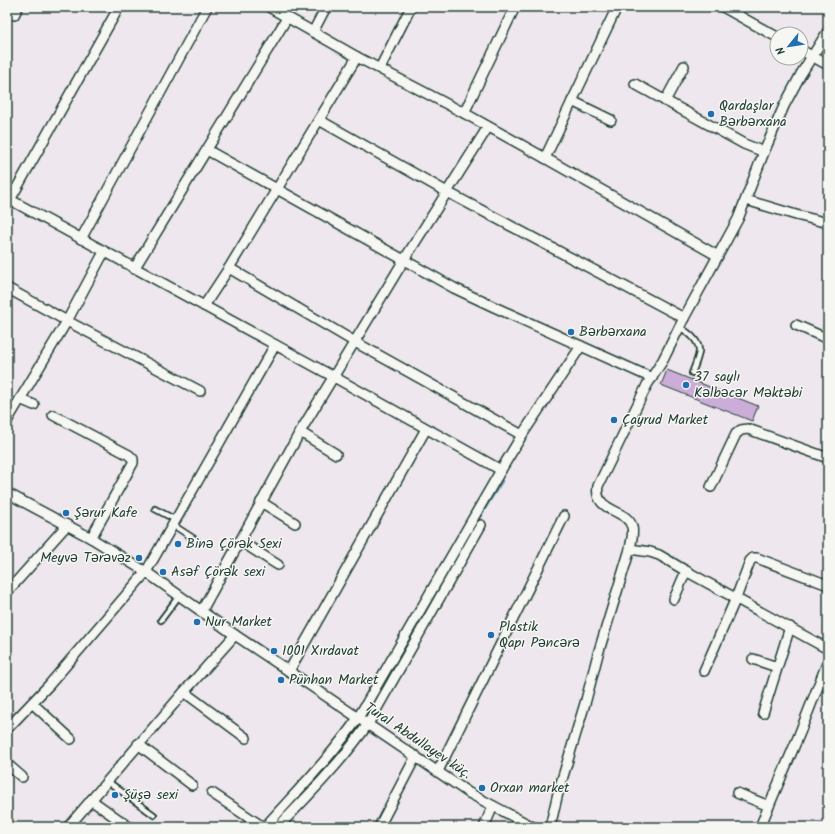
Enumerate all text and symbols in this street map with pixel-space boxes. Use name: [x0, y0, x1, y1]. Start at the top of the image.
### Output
north arrow: [769, 26, 809, 66]
text: N: [772, 43, 791, 58]
place label: Qardaşlar Bərbərxana: [719, 95, 787, 133]
marker: Qardaşlar Bərbərxana: [706, 109, 716, 119]
place label: Bərbərxana: [579, 321, 647, 343]
marker: Bərbərxana: [566, 327, 576, 337]
place label: 37 saylı Kəlbəcər Məktəbi: [694, 366, 803, 404]
marker: 37 saylı Kəlbəcər Məktəbi: [681, 380, 691, 390]
place label: Çayrud Market: [622, 409, 709, 431]
marker: Çayrud Market: [609, 415, 619, 425]
place label: Şərur Kafe: [74, 502, 138, 524]
marker: Şərur Kafe: [61, 508, 71, 518]
place label: Binə Çörək Sexi: [186, 533, 282, 555]
marker: Binə Çörək Sexi: [173, 539, 183, 549]
place label: Meyvə Tərəvəz: [40, 547, 131, 569]
marker: Meyvə Tərəvəz: [134, 553, 144, 563]
place label: Asəf Çörək sexi: [171, 561, 266, 583]
marker: Asəf Çörək sexi: [158, 567, 168, 577]
place label: Nur Market: [205, 611, 273, 633]
place label: Plastik Qapı Pəncərə: [499, 616, 580, 654]
marker: Nur Market: [192, 617, 202, 627]
marker: Plastik Qapı Pəncərə: [486, 630, 496, 640]
place label: 1001 Xırdavat: [282, 640, 359, 662]
marker: 1001 Xırdavat: [269, 646, 279, 656]
place label: Pünhan Market: [289, 669, 379, 691]
marker: Pünhan Market: [276, 675, 286, 685]
street label: Tural Abdullayev küç.: [360, 697, 476, 785]
place label: Orxan market: [490, 777, 570, 799]
marker: Orxan market: [477, 783, 487, 793]
place label: Şüşə sexi: [123, 784, 179, 806]
marker: Şüşə sexi: [110, 790, 120, 800]

